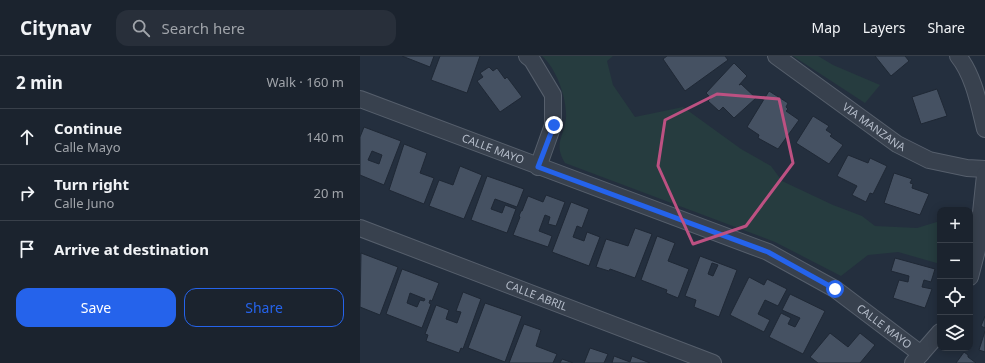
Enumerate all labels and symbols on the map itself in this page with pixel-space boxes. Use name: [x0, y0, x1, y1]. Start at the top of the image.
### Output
street label: VIA MANZANA: [840, 99, 909, 155]
route end: [545, 116, 563, 134]
street label: CALLE MAYO: [460, 130, 526, 167]
street label: CALLE ABRIL: [504, 276, 570, 314]
route start: [826, 280, 844, 298]
street label: CALLE MAYO: [854, 300, 915, 352]

